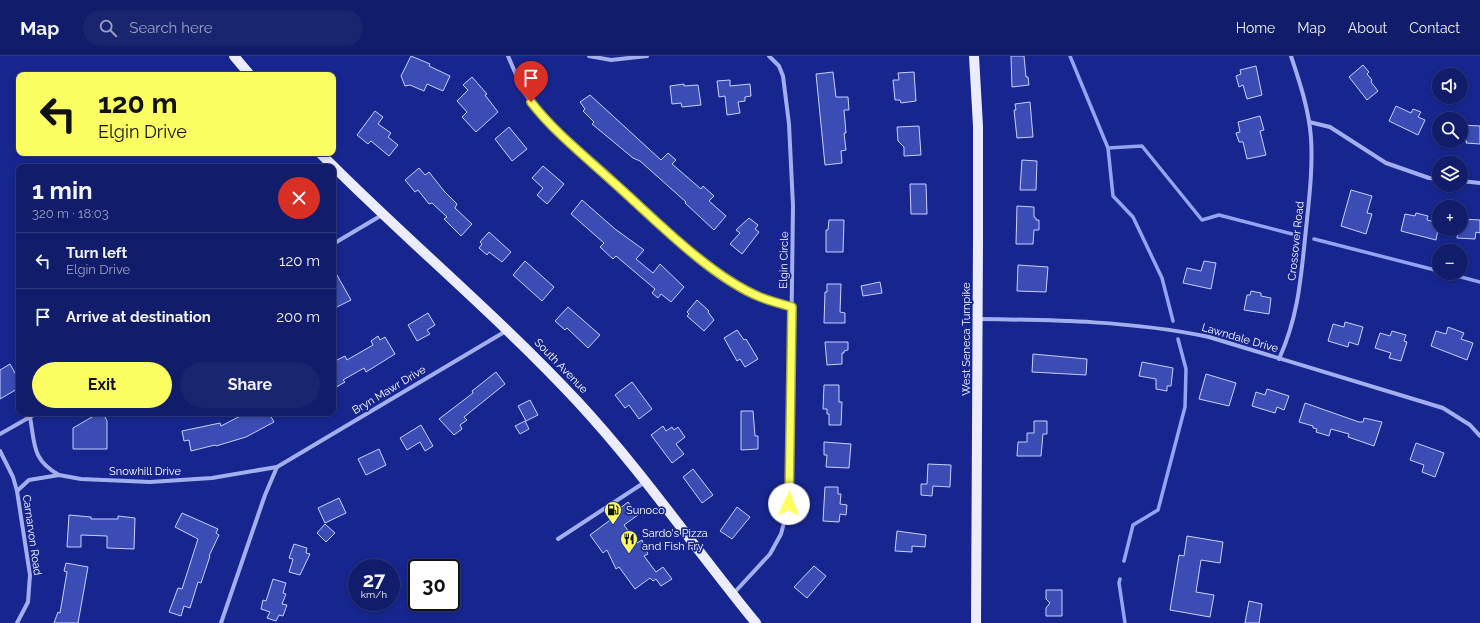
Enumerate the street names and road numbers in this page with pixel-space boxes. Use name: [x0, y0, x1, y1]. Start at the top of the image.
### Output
street label: Crossover Road: [1285, 201, 1307, 281]
street label: Elgin Circle: [777, 231, 791, 289]
street label: West Seneca Turnpike: [960, 282, 973, 396]
street label: Lawndale Drive: [1200, 321, 1280, 355]
street label: South Avenue: [532, 336, 591, 396]
street label: Bryn Mawr Drive: [350, 363, 429, 417]
street label: Snowhill Drive: [109, 465, 181, 478]
street label: Carnarvon Road: [20, 494, 44, 576]

